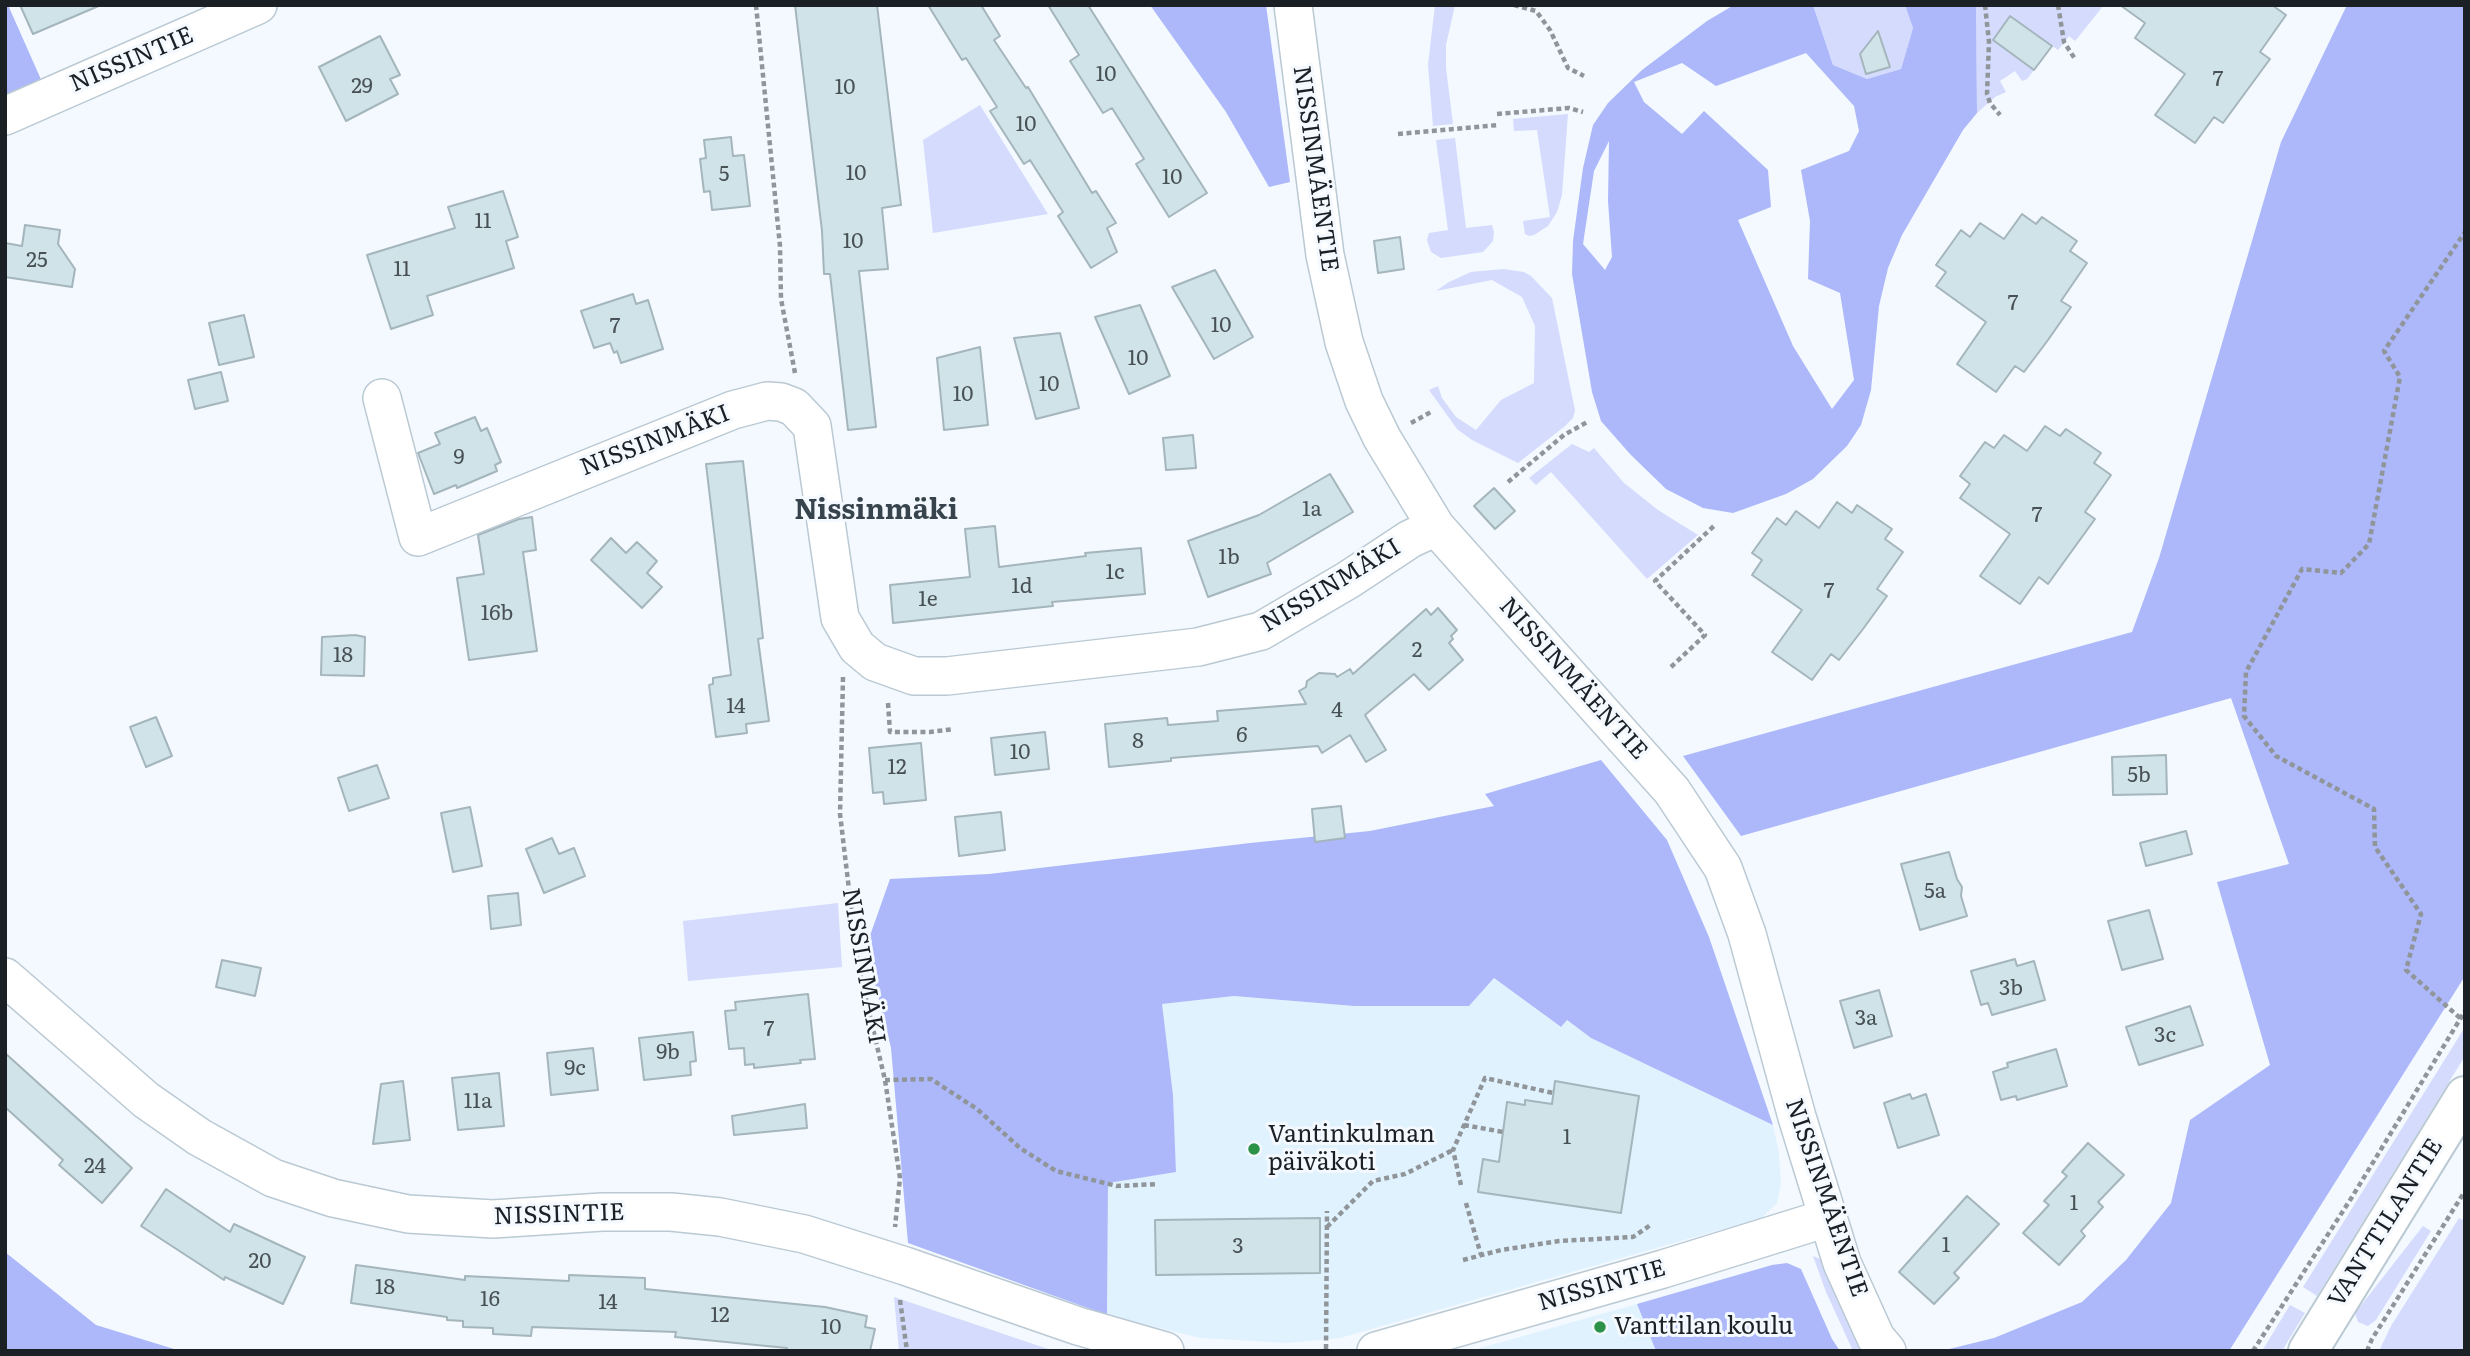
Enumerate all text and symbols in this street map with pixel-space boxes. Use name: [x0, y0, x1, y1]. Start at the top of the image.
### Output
street label: NISSINTIE: [66, 21, 198, 99]
house number: 10: [1096, 62, 1116, 88]
street label: NISSINMÄENTIE: [1286, 64, 1344, 274]
house number: 7: [2213, 67, 2223, 93]
house number: 29: [351, 74, 373, 100]
house number: 10: [835, 75, 855, 101]
house number: 10: [1016, 112, 1036, 138]
house number: 10: [846, 161, 866, 187]
house number: 5: [719, 162, 729, 188]
house number: 10: [1162, 165, 1182, 191]
house number: 11: [474, 209, 492, 235]
house number: 10: [843, 229, 863, 255]
house number: 25: [26, 248, 48, 274]
house number: 11: [393, 257, 411, 283]
house number: 7: [2008, 291, 2018, 317]
house number: 10: [1211, 313, 1231, 339]
house number: 7: [610, 314, 620, 340]
house number: 10: [1128, 346, 1148, 372]
house number: 10: [1039, 372, 1059, 398]
house number: 10: [953, 382, 973, 408]
street label: NISSINMÄKI: [576, 399, 734, 483]
house number: 9: [454, 445, 464, 471]
district label: Nissinmäki: [794, 494, 958, 528]
house number: 1a: [1302, 497, 1322, 523]
house number: 7: [2032, 503, 2042, 529]
street label: NISSINMÄKI: [1256, 533, 1406, 639]
house number: 1b: [1218, 545, 1240, 571]
house number: 1c: [1105, 560, 1125, 586]
house number: 1d: [1011, 574, 1033, 600]
house number: 7: [1824, 579, 1834, 605]
house number: 1e: [918, 587, 938, 613]
street label: NISSINMÄENTIE: [1493, 592, 1653, 766]
house number: 16b: [481, 601, 513, 627]
house number: 2: [1412, 638, 1422, 664]
house number: 18: [333, 643, 353, 669]
house number: 14: [726, 694, 746, 720]
house number: 4: [1331, 698, 1343, 724]
house number: 6: [1236, 723, 1248, 749]
house number: 8: [1132, 729, 1144, 755]
house number: 10: [1010, 740, 1030, 766]
house number: 12: [887, 755, 907, 781]
house number: 5b: [2127, 763, 2151, 789]
house number: 5a: [1924, 879, 1946, 905]
street label: NISSINMÄKI: [835, 886, 891, 1046]
house number: 3b: [1999, 976, 2023, 1002]
house number: 3a: [1855, 1006, 1877, 1032]
house number: 7: [764, 1017, 774, 1043]
house number: 3c: [2154, 1023, 2176, 1049]
house number: 9b: [656, 1040, 680, 1066]
house number: 9c: [564, 1056, 586, 1082]
house number: 11a: [464, 1089, 492, 1115]
street label: NISSINMÄENTIE: [1779, 1095, 1873, 1301]
place label: Vantinkulman päiväkoti: [1268, 1121, 1435, 1177]
house number: 1: [1563, 1125, 1571, 1151]
street label: VANTTILANTIE: [2323, 1133, 2449, 1313]
marker: Vantinkulman päiväkoti: [1246, 1141, 1262, 1157]
house number: 24: [84, 1154, 106, 1180]
house number: 1: [2070, 1191, 2078, 1217]
street label: NISSINTIE: [493, 1198, 625, 1232]
house number: 1: [1942, 1233, 1950, 1259]
house number: 3: [1232, 1234, 1244, 1260]
house number: 20: [249, 1249, 271, 1275]
street label: NISSINTIE: [1535, 1254, 1669, 1318]
house number: 18: [375, 1275, 395, 1301]
house number: 16: [480, 1287, 500, 1313]
house number: 14: [598, 1290, 618, 1316]
house number: 12: [710, 1303, 730, 1329]
place label: Vanttilan koulu: [1614, 1313, 1793, 1341]
house number: 10: [821, 1315, 841, 1341]
marker: Vanttilan koulu: [1592, 1319, 1608, 1335]

